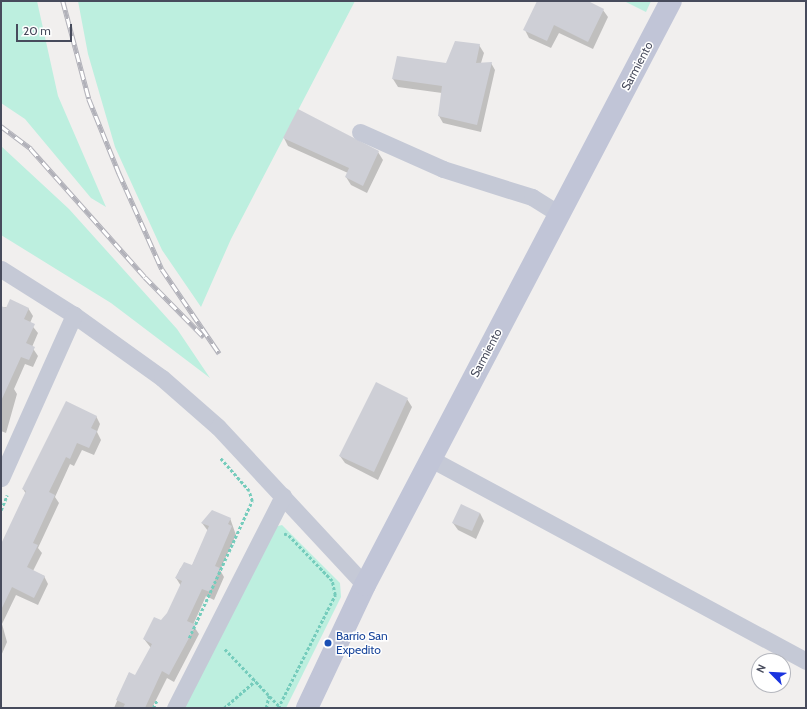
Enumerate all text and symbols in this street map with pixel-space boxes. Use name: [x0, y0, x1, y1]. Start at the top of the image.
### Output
scale bar: [18, 16, 74, 42]
text: 20 m: [23, 23, 51, 38]
street label: Sarmiento: [618, 39, 656, 93]
street label: Sarmiento: [467, 326, 505, 380]
place label: Barrio San Expedito: [336, 629, 388, 657]
marker: Barrio San Expedito: [323, 638, 333, 648]
north arrow: [751, 653, 791, 693]
text: N: [753, 662, 769, 675]

